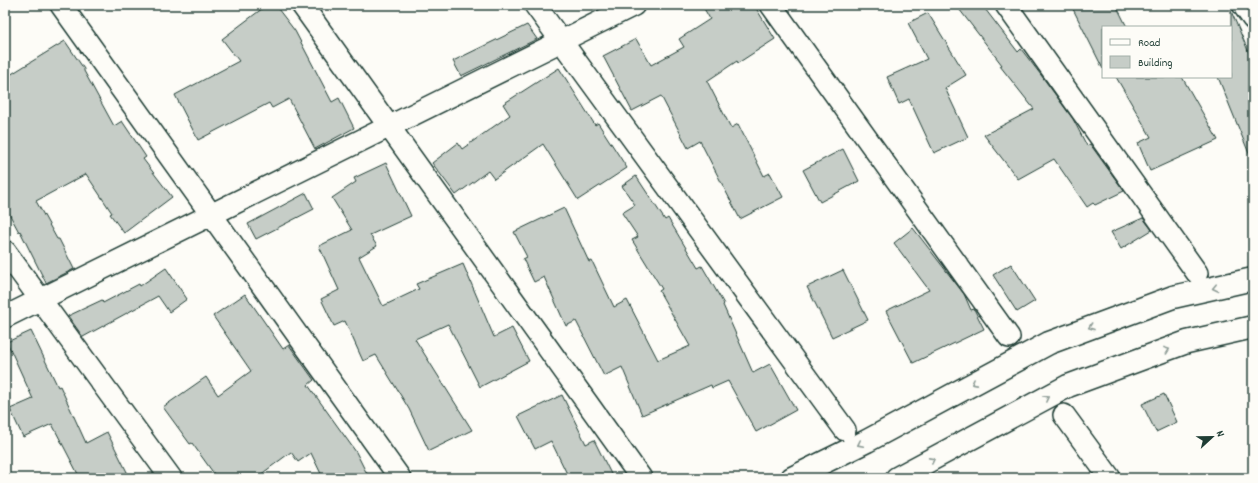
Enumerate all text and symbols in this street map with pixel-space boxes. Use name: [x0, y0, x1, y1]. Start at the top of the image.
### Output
legend: [1102, 26, 1232, 78]
text: Road: [1138, 35, 1160, 52]
text: Building: [1138, 55, 1173, 72]
one-way arrow: [1212, 283, 1218, 291]
one-way arrow: [1088, 323, 1095, 331]
one-way arrow: [1163, 346, 1170, 354]
one-way arrow: [971, 378, 979, 386]
one-way arrow: [1042, 395, 1049, 403]
north arrow: [1192, 417, 1232, 457]
text: N: [1211, 428, 1228, 440]
one-way arrow: [856, 440, 864, 447]
one-way arrow: [928, 457, 935, 464]

